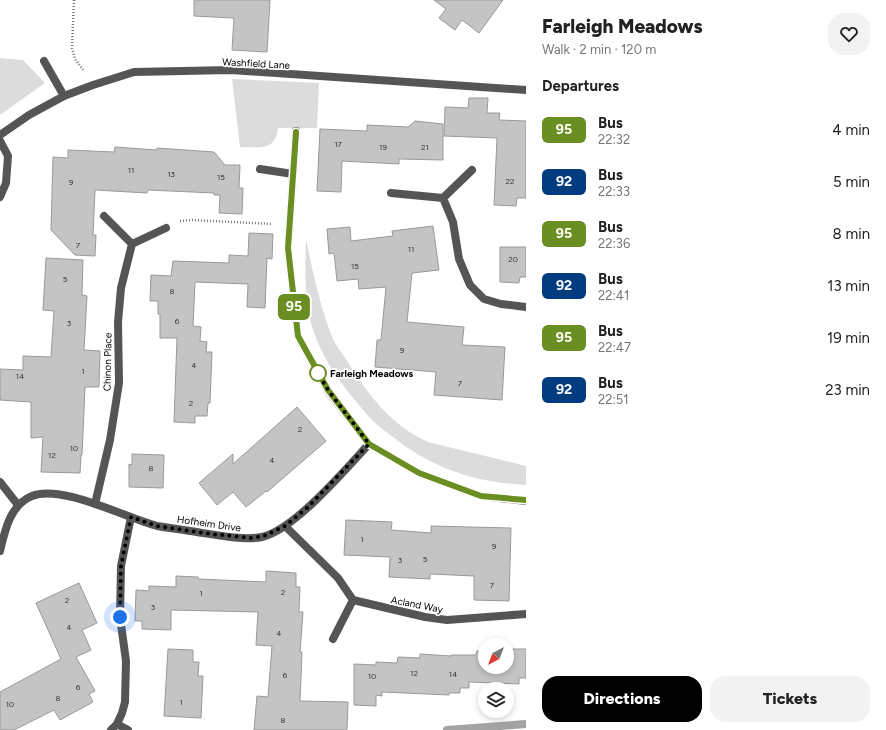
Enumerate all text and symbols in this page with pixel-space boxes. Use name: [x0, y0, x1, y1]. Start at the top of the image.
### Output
button: heart: [828, 13, 870, 55]
text: Farleigh Meadows: [542, 15, 703, 38]
text: Walk · 2 min · 120 m: [542, 42, 656, 57]
street label: Washfield Lane: [222, 55, 291, 72]
text: Departures: [542, 77, 619, 95]
text: Bus: [598, 114, 623, 132]
text: 95: [556, 121, 572, 138]
text: 4 min: [832, 121, 870, 139]
text: 22:32: [598, 132, 630, 147]
house number: 17: [334, 139, 342, 149]
house number: 19: [379, 142, 387, 152]
house number: 21: [421, 142, 429, 152]
house number: 11: [128, 165, 134, 175]
text: Bus: [598, 166, 623, 184]
house number: 13: [167, 169, 175, 179]
house number: 15: [217, 172, 225, 182]
text: 92: [556, 173, 572, 190]
text: 5 min: [833, 173, 870, 191]
house number: 22: [506, 176, 514, 186]
house number: 9: [69, 177, 74, 187]
text: 22:33: [598, 184, 630, 199]
text: Bus: [598, 218, 623, 236]
text: 95: [556, 225, 572, 242]
text: 8 min: [832, 225, 870, 243]
text: 22:36: [598, 236, 630, 251]
house number: 7: [76, 240, 81, 250]
house number: 11: [408, 244, 414, 254]
house number: 20: [508, 254, 518, 264]
house number: 15: [351, 261, 359, 271]
text: Bus: [598, 270, 623, 288]
house number: 5: [63, 274, 68, 284]
text: 92: [556, 277, 572, 294]
text: 13 min: [827, 277, 870, 295]
house number: 8: [170, 286, 175, 296]
text: 22:41: [598, 288, 629, 303]
line badge: 95: [276, 294, 312, 320]
text: 95: [286, 298, 302, 315]
house number: 6: [175, 316, 180, 326]
house number: 3: [67, 318, 71, 328]
text: Bus: [598, 322, 623, 340]
text: 95: [556, 329, 572, 346]
text: 19 min: [827, 329, 870, 347]
street label: Chinon Place: [100, 332, 115, 391]
text: 22:47: [598, 340, 631, 355]
house number: 9: [400, 345, 405, 355]
house number: 4: [192, 360, 197, 370]
marker: Farleigh Meadows: [309, 364, 327, 382]
house number: 1: [81, 366, 85, 376]
place label: Farleigh Meadows: [330, 367, 414, 380]
house number: 14: [16, 371, 24, 381]
text: Bus: [598, 374, 623, 392]
house number: 7: [458, 378, 463, 388]
text: 92: [556, 381, 572, 398]
text: 23 min: [825, 381, 870, 399]
text: 22:51: [598, 392, 629, 407]
house number: 2: [189, 398, 193, 408]
house number: 2: [298, 424, 302, 434]
house number: 10: [70, 443, 78, 453]
house number: 12: [48, 450, 56, 460]
house number: 4: [270, 455, 275, 465]
house number: 8: [149, 463, 154, 473]
street label: Hofheim Drive: [176, 513, 242, 534]
house number: 1: [360, 534, 364, 544]
house number: 9: [492, 541, 497, 551]
house number: 5: [423, 554, 428, 564]
house number: 3: [398, 555, 402, 565]
house number: 7: [490, 580, 495, 590]
house number: 2: [281, 587, 285, 597]
house number: 1: [199, 588, 203, 598]
street label: Acland Way: [390, 593, 445, 616]
house number: 2: [65, 595, 69, 605]
house number: 3: [151, 602, 155, 612]
your location: [110, 607, 130, 627]
house number: 4: [67, 622, 72, 632]
house number: 4: [277, 628, 282, 638]
north arrow: [478, 638, 514, 674]
map controls: [478, 638, 514, 718]
house number: 12: [410, 668, 418, 678]
house number: 14: [449, 669, 457, 679]
house number: 6: [283, 670, 288, 680]
house number: 10: [368, 671, 376, 681]
button: Directions: [542, 676, 702, 722]
button: Tickets: [710, 676, 870, 722]
house number: 6: [76, 682, 81, 692]
button: layers: [478, 682, 514, 718]
house number: 8: [56, 693, 61, 703]
house number: 1: [179, 697, 183, 707]
house number: 10: [6, 699, 14, 709]
house number: 8: [281, 715, 286, 725]

